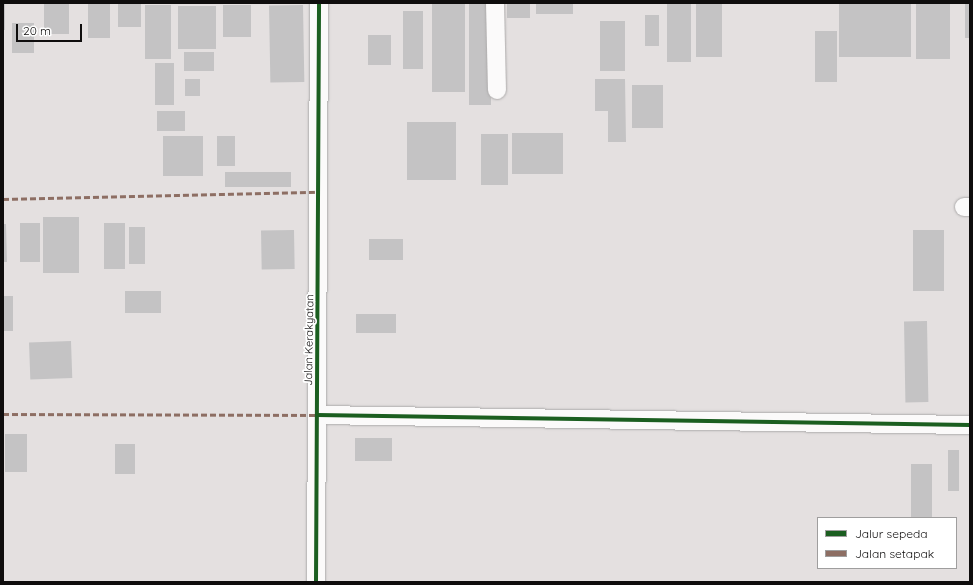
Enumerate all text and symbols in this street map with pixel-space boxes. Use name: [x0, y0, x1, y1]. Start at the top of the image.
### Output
scale bar: [18, 16, 84, 42]
text: 20 m: [23, 23, 51, 38]
street label: Jalan Kerakyatan: [302, 294, 316, 386]
legend: [817, 517, 957, 569]
text: Jalur sepeda: [855, 526, 928, 541]
text: Jalan setapak: [855, 546, 934, 561]

